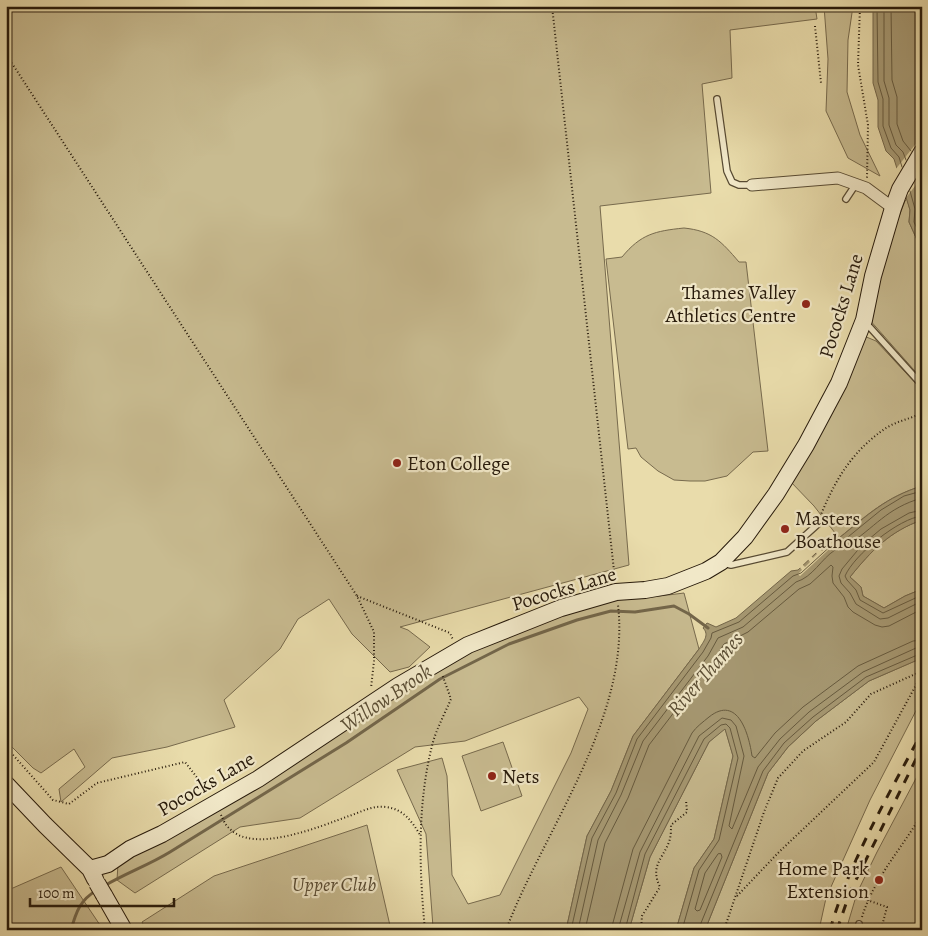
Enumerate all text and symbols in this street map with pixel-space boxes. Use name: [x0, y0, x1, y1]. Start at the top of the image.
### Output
street label: Pococks Lane: [812, 250, 870, 362]
place label: Thames Valley Athletics Centre: [664, 279, 797, 329]
marker: Thames Valley Athletics Centre: [800, 298, 812, 310]
place label: Eton College: [407, 450, 510, 477]
marker: Eton College: [391, 457, 403, 469]
place label: Masters Boathouse: [795, 505, 881, 555]
marker: Masters Boathouse: [779, 523, 791, 535]
street label: Pococks Lane: [508, 560, 620, 618]
water label: River Thames: [661, 626, 749, 722]
water label: Willow Brook: [335, 657, 437, 739]
street label: Pococks Lane: [152, 745, 260, 823]
place label: Nets: [502, 763, 540, 790]
marker: Nets: [486, 770, 498, 782]
place label: Home Park Extension: [777, 855, 869, 905]
park label: Upper Club: [292, 871, 376, 898]
marker: Home Park Extension: [873, 874, 885, 886]
scale bar: [30, 876, 174, 908]
text: 100 m: [38, 883, 75, 903]

